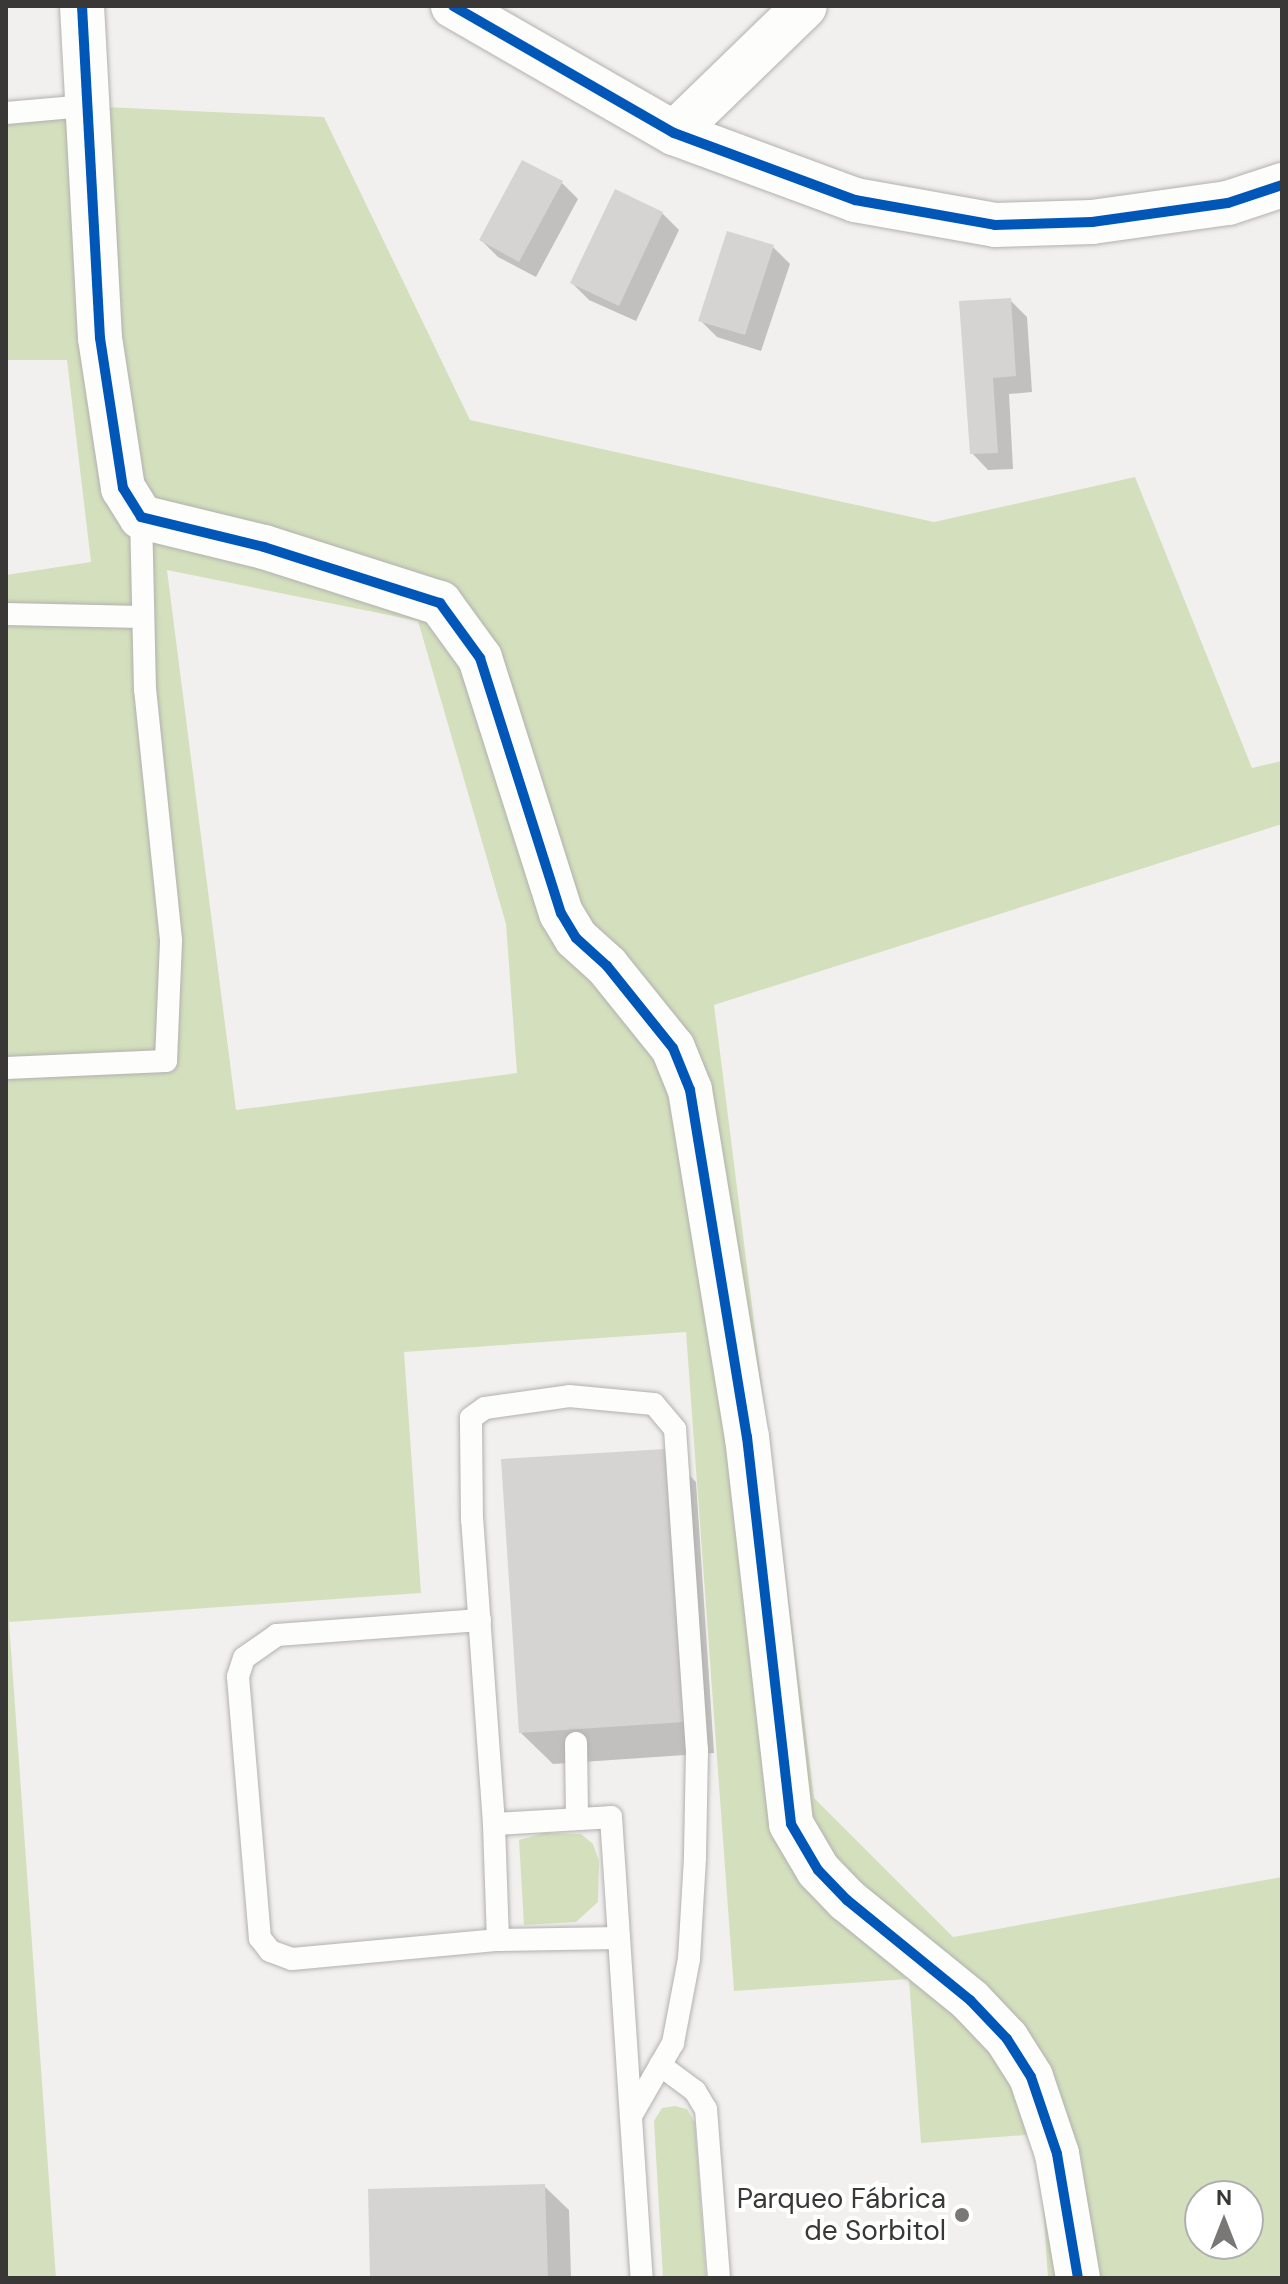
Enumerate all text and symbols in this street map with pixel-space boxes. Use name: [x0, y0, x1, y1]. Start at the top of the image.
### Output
north arrow: [1184, 2180, 1264, 2260]
place label: Parqueo Fábrica de Sorbitol: [737, 2182, 946, 2248]
text: N: [1216, 2183, 1232, 2212]
marker: Parqueo Fábrica de Sorbitol: [953, 2206, 971, 2224]

